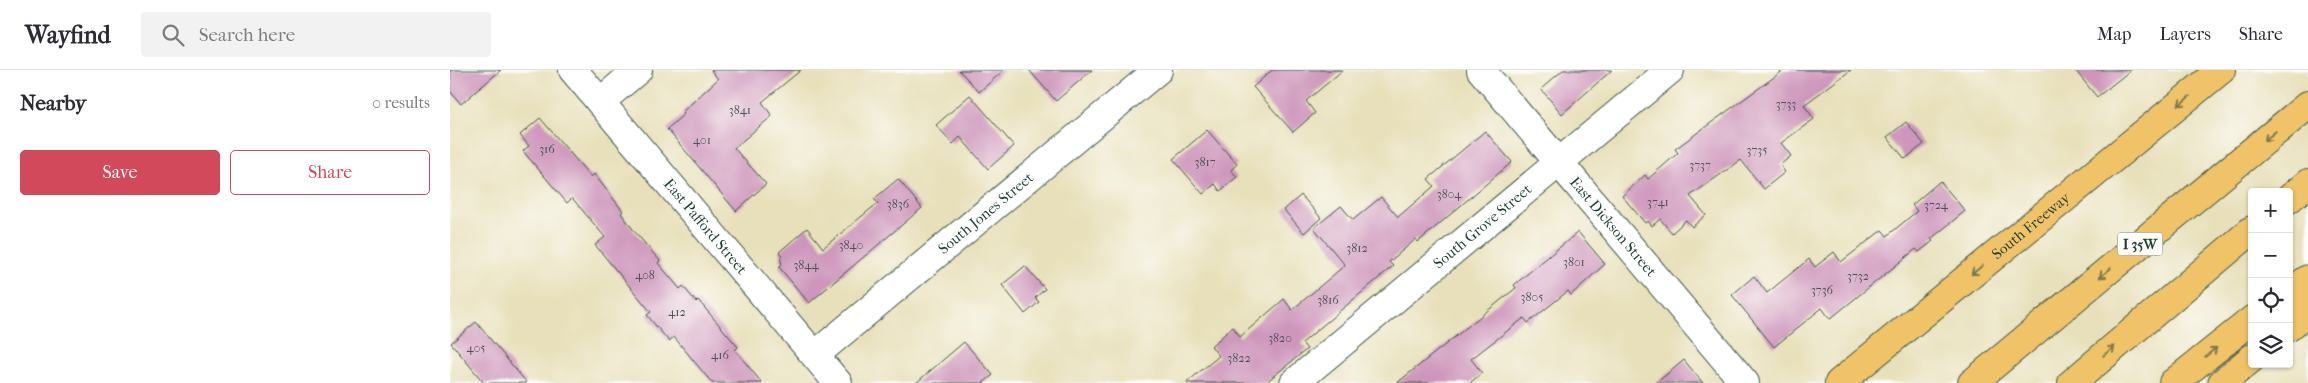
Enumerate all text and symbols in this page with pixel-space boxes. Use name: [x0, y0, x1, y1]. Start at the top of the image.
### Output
search box: [141, 12, 491, 57]
text: Wayfind: [25, 21, 111, 49]
icon: search: [159, 21, 187, 49]
text: Search here: [199, 24, 295, 46]
text: Map: [2097, 24, 2131, 45]
text: Layers: [2159, 24, 2211, 45]
text: Share: [2239, 24, 2283, 45]
text: Nearby: [20, 91, 86, 115]
text: 0 results: [372, 93, 430, 112]
one-way arrow: [2177, 95, 2190, 106]
house number: 3733: [1776, 97, 1796, 111]
house number: 3841: [729, 103, 751, 117]
one-way arrow: [2264, 130, 2277, 142]
house number: 401: [693, 133, 711, 147]
house number: 316: [539, 142, 555, 156]
house number: 3735: [1747, 143, 1767, 157]
button: Save: [20, 150, 220, 195]
button: Share: [230, 150, 430, 195]
house number: 3817: [1194, 155, 1216, 169]
house number: 3737: [1689, 158, 1711, 172]
street label: South Jones Street: [935, 168, 1037, 258]
street label: East Dickson Street: [1566, 173, 1661, 281]
street label: East Pafford Street: [660, 175, 751, 278]
street label: South Grove Street: [1429, 180, 1536, 272]
house number: 3804: [1437, 187, 1462, 201]
street label: South Freeway: [1988, 188, 2074, 263]
map controls: [2248, 188, 2293, 368]
button: +: [2248, 188, 2293, 233]
house number: 3741: [1647, 195, 1669, 209]
house number: 3836: [887, 197, 910, 211]
house number: 3724: [1924, 198, 1949, 212]
road number: I 35W: [2118, 232, 2162, 255]
button: −: [2248, 233, 2293, 278]
house number: 3840: [839, 238, 863, 252]
house number: 3812: [1346, 241, 1368, 255]
house number: 3801: [1563, 255, 1585, 269]
house number: 3844: [793, 258, 819, 272]
one-way arrow: [1970, 265, 1983, 276]
one-way arrow: [2098, 267, 2111, 279]
house number: 408: [635, 268, 655, 282]
house number: 3732: [1847, 269, 1869, 283]
button: locate: [2248, 278, 2293, 323]
house number: 3736: [1811, 283, 1834, 297]
house number: 3805: [1521, 290, 1543, 304]
house number: 3816: [1317, 293, 1339, 307]
house number: 412: [668, 305, 686, 319]
button: layers: [2248, 323, 2293, 368]
house number: 3820: [1268, 331, 1292, 345]
house number: 405: [467, 341, 485, 355]
one-way arrow: [2103, 346, 2116, 357]
one-way arrow: [2204, 347, 2217, 358]
house number: 416: [711, 348, 729, 362]
house number: 3822: [1227, 351, 1251, 365]

